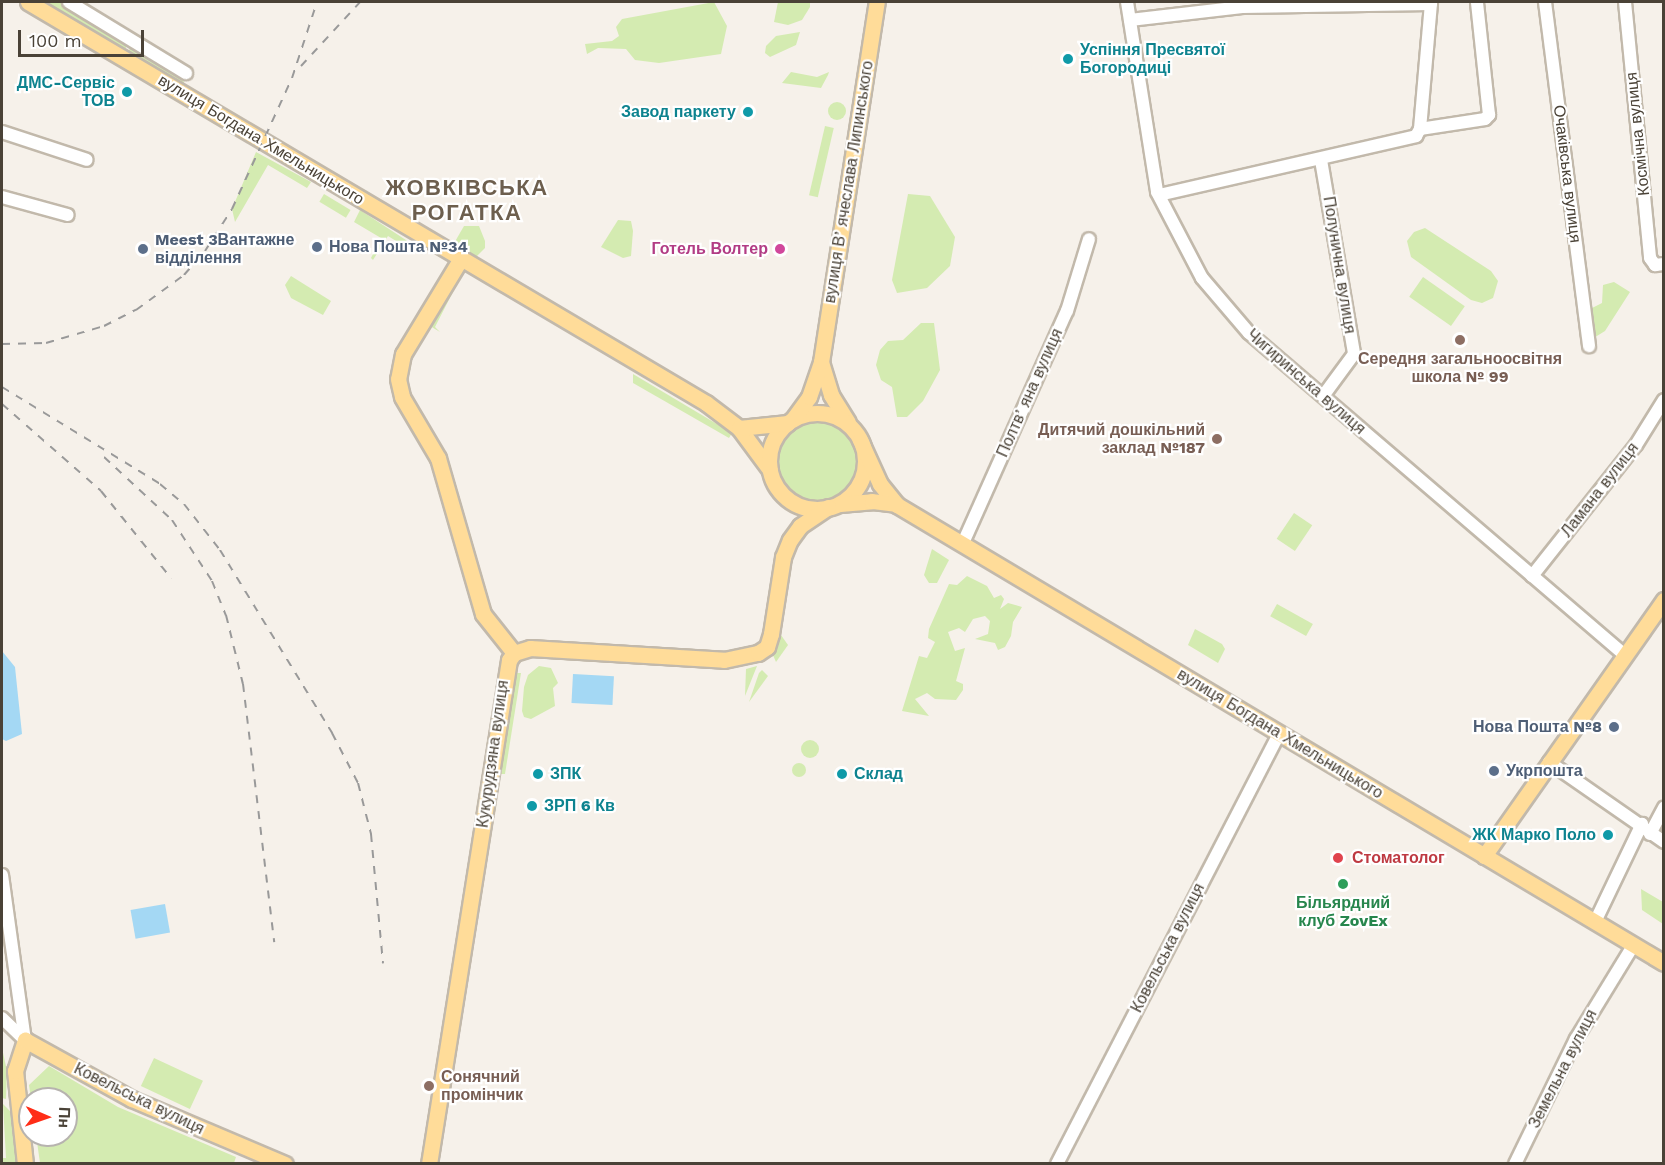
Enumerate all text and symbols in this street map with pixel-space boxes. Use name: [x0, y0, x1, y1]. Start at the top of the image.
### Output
scale bar: [21, 18, 147, 56]
text: 100 m: [29, 30, 82, 51]
place label: Успіння Пресвятої Богородиці: [1080, 40, 1225, 78]
marker: Успіння Пресвятої Богородиці: [1061, 52, 1075, 66]
street label: вулиця Вʼячеслава Липинського: [820, 59, 878, 305]
street label: вулиця Богдана Хмельницького: [155, 71, 367, 209]
street label: Космічна вулиця: [1622, 71, 1654, 197]
place label: ДМС-Сервіс ТОВ: [17, 73, 115, 111]
marker: ДМС-Сервіс ТОВ: [120, 85, 134, 99]
place label: Завод паркету: [621, 102, 736, 122]
street label: Очаківська вулиця: [1549, 104, 1585, 244]
marker: Завод паркету: [741, 105, 755, 119]
district label: ЖОВКІВСЬКА РОГАТКА: [385, 174, 549, 226]
street label: Полунична вулиця: [1319, 195, 1359, 335]
place label: Meest 3Вантажне відділення: [155, 230, 294, 268]
place label: Нова Пошта №34: [329, 237, 468, 257]
place label: Готель Волтер: [651, 239, 768, 259]
marker: Нова Пошта №34: [310, 240, 324, 254]
marker: Meest 3Вантажне відділення: [136, 242, 150, 256]
marker: Готель Волтер: [773, 242, 787, 256]
street label: Чигиринська вулиця: [1243, 325, 1369, 439]
street label: Полтвʼяна вулиця: [993, 326, 1067, 460]
marker: Середня загальноосвітня школа № 99: [1453, 333, 1467, 347]
place label: Середня загальноосвітня школа № 99: [1358, 349, 1562, 387]
place label: Дитячий дошкільний заклад №187: [1038, 420, 1205, 458]
marker: Дитячий дошкільний заклад №187: [1210, 432, 1224, 446]
street label: Ламана вулиця: [1557, 439, 1643, 541]
street label: вулиця Богдана Хмельницького: [1174, 665, 1386, 803]
street label: Кукурудзяна вулиця: [473, 679, 513, 829]
place label: Нова Пошта №8: [1473, 717, 1602, 737]
marker: Нова Пошта №8: [1607, 720, 1621, 734]
place label: Укрпошта: [1506, 761, 1583, 781]
place label: ЗПК: [550, 764, 581, 784]
place label: Склад: [854, 764, 903, 784]
marker: Укрпошта: [1487, 764, 1501, 778]
marker: ЗПК: [531, 767, 545, 781]
marker: Склад: [835, 767, 849, 781]
place label: ЗРП 6 Кв: [544, 796, 615, 816]
marker: ЗРП 6 Кв: [525, 799, 539, 813]
place label: ЖК Марко Поло: [1472, 825, 1596, 845]
marker: ЖК Марко Поло: [1601, 828, 1615, 842]
place label: Стоматолог: [1352, 848, 1445, 868]
marker: Стоматолог: [1329, 849, 1347, 867]
marker: Більярдний клуб ZovEx: [1336, 877, 1350, 891]
street label: Ковельська вулиця: [1127, 880, 1209, 1016]
place label: Більярдний клуб ZovEx: [1296, 893, 1390, 931]
street label: Земельна вулиця: [1525, 1006, 1601, 1132]
street label: Ковельська вулиця: [71, 1059, 207, 1139]
place label: Сонячний промінчик: [441, 1067, 523, 1105]
marker: Сонячний промінчик: [422, 1079, 436, 1093]
north arrow: [18, 1087, 78, 1147]
text: Пн: [55, 1107, 74, 1128]

